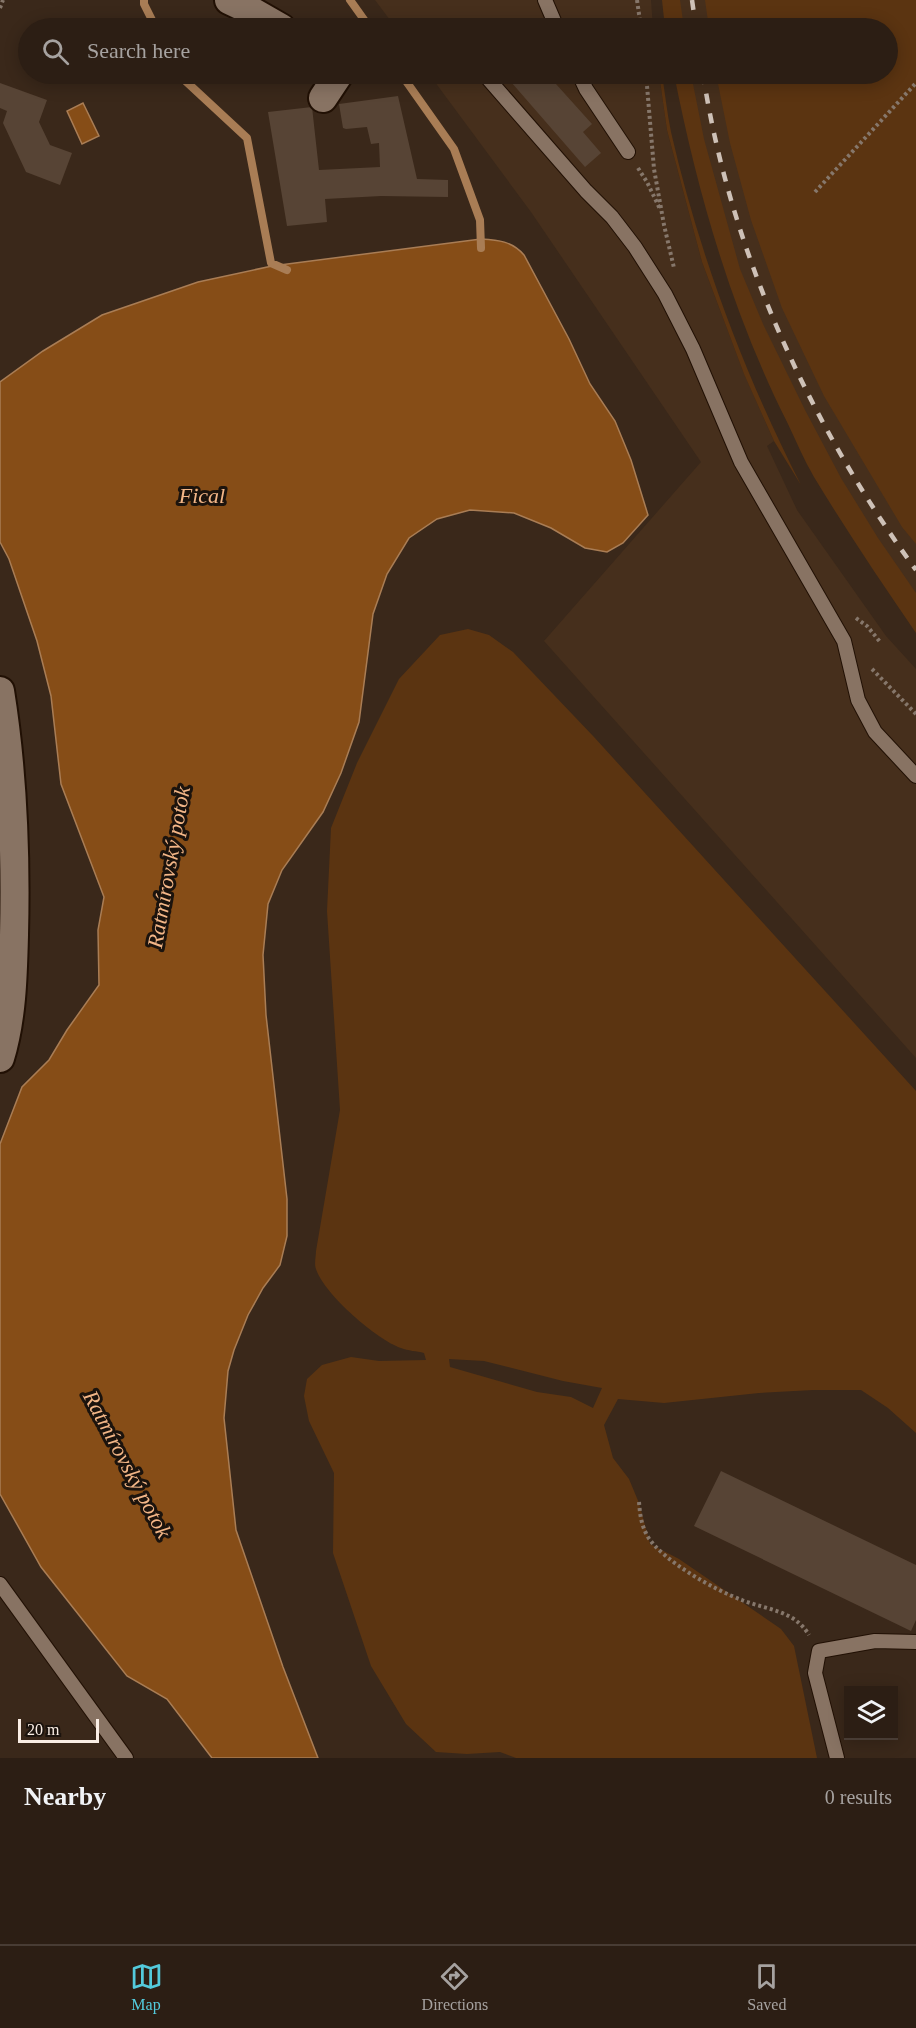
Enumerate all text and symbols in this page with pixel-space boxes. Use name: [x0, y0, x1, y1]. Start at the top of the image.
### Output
search box: [18, 18, 898, 84]
icon: search: [39, 35, 72, 68]
text: Search here: [87, 38, 190, 63]
water label: Fical: [178, 483, 225, 508]
water label: Ratmírovský potok: [142, 783, 195, 951]
water label: Ratmírovský potok: [78, 1385, 178, 1543]
map controls: [844, 1686, 898, 1740]
button: layers: [844, 1686, 898, 1740]
scale bar: [18, 1716, 99, 1744]
text: 20 m: [27, 1721, 59, 1738]
text: Nearby: [24, 1782, 106, 1811]
text: 0 results: [825, 1786, 892, 1808]
tab: Map: [130, 1960, 163, 2014]
tab: Directions: [422, 1960, 488, 2014]
tab: Saved: [747, 1960, 786, 2014]

